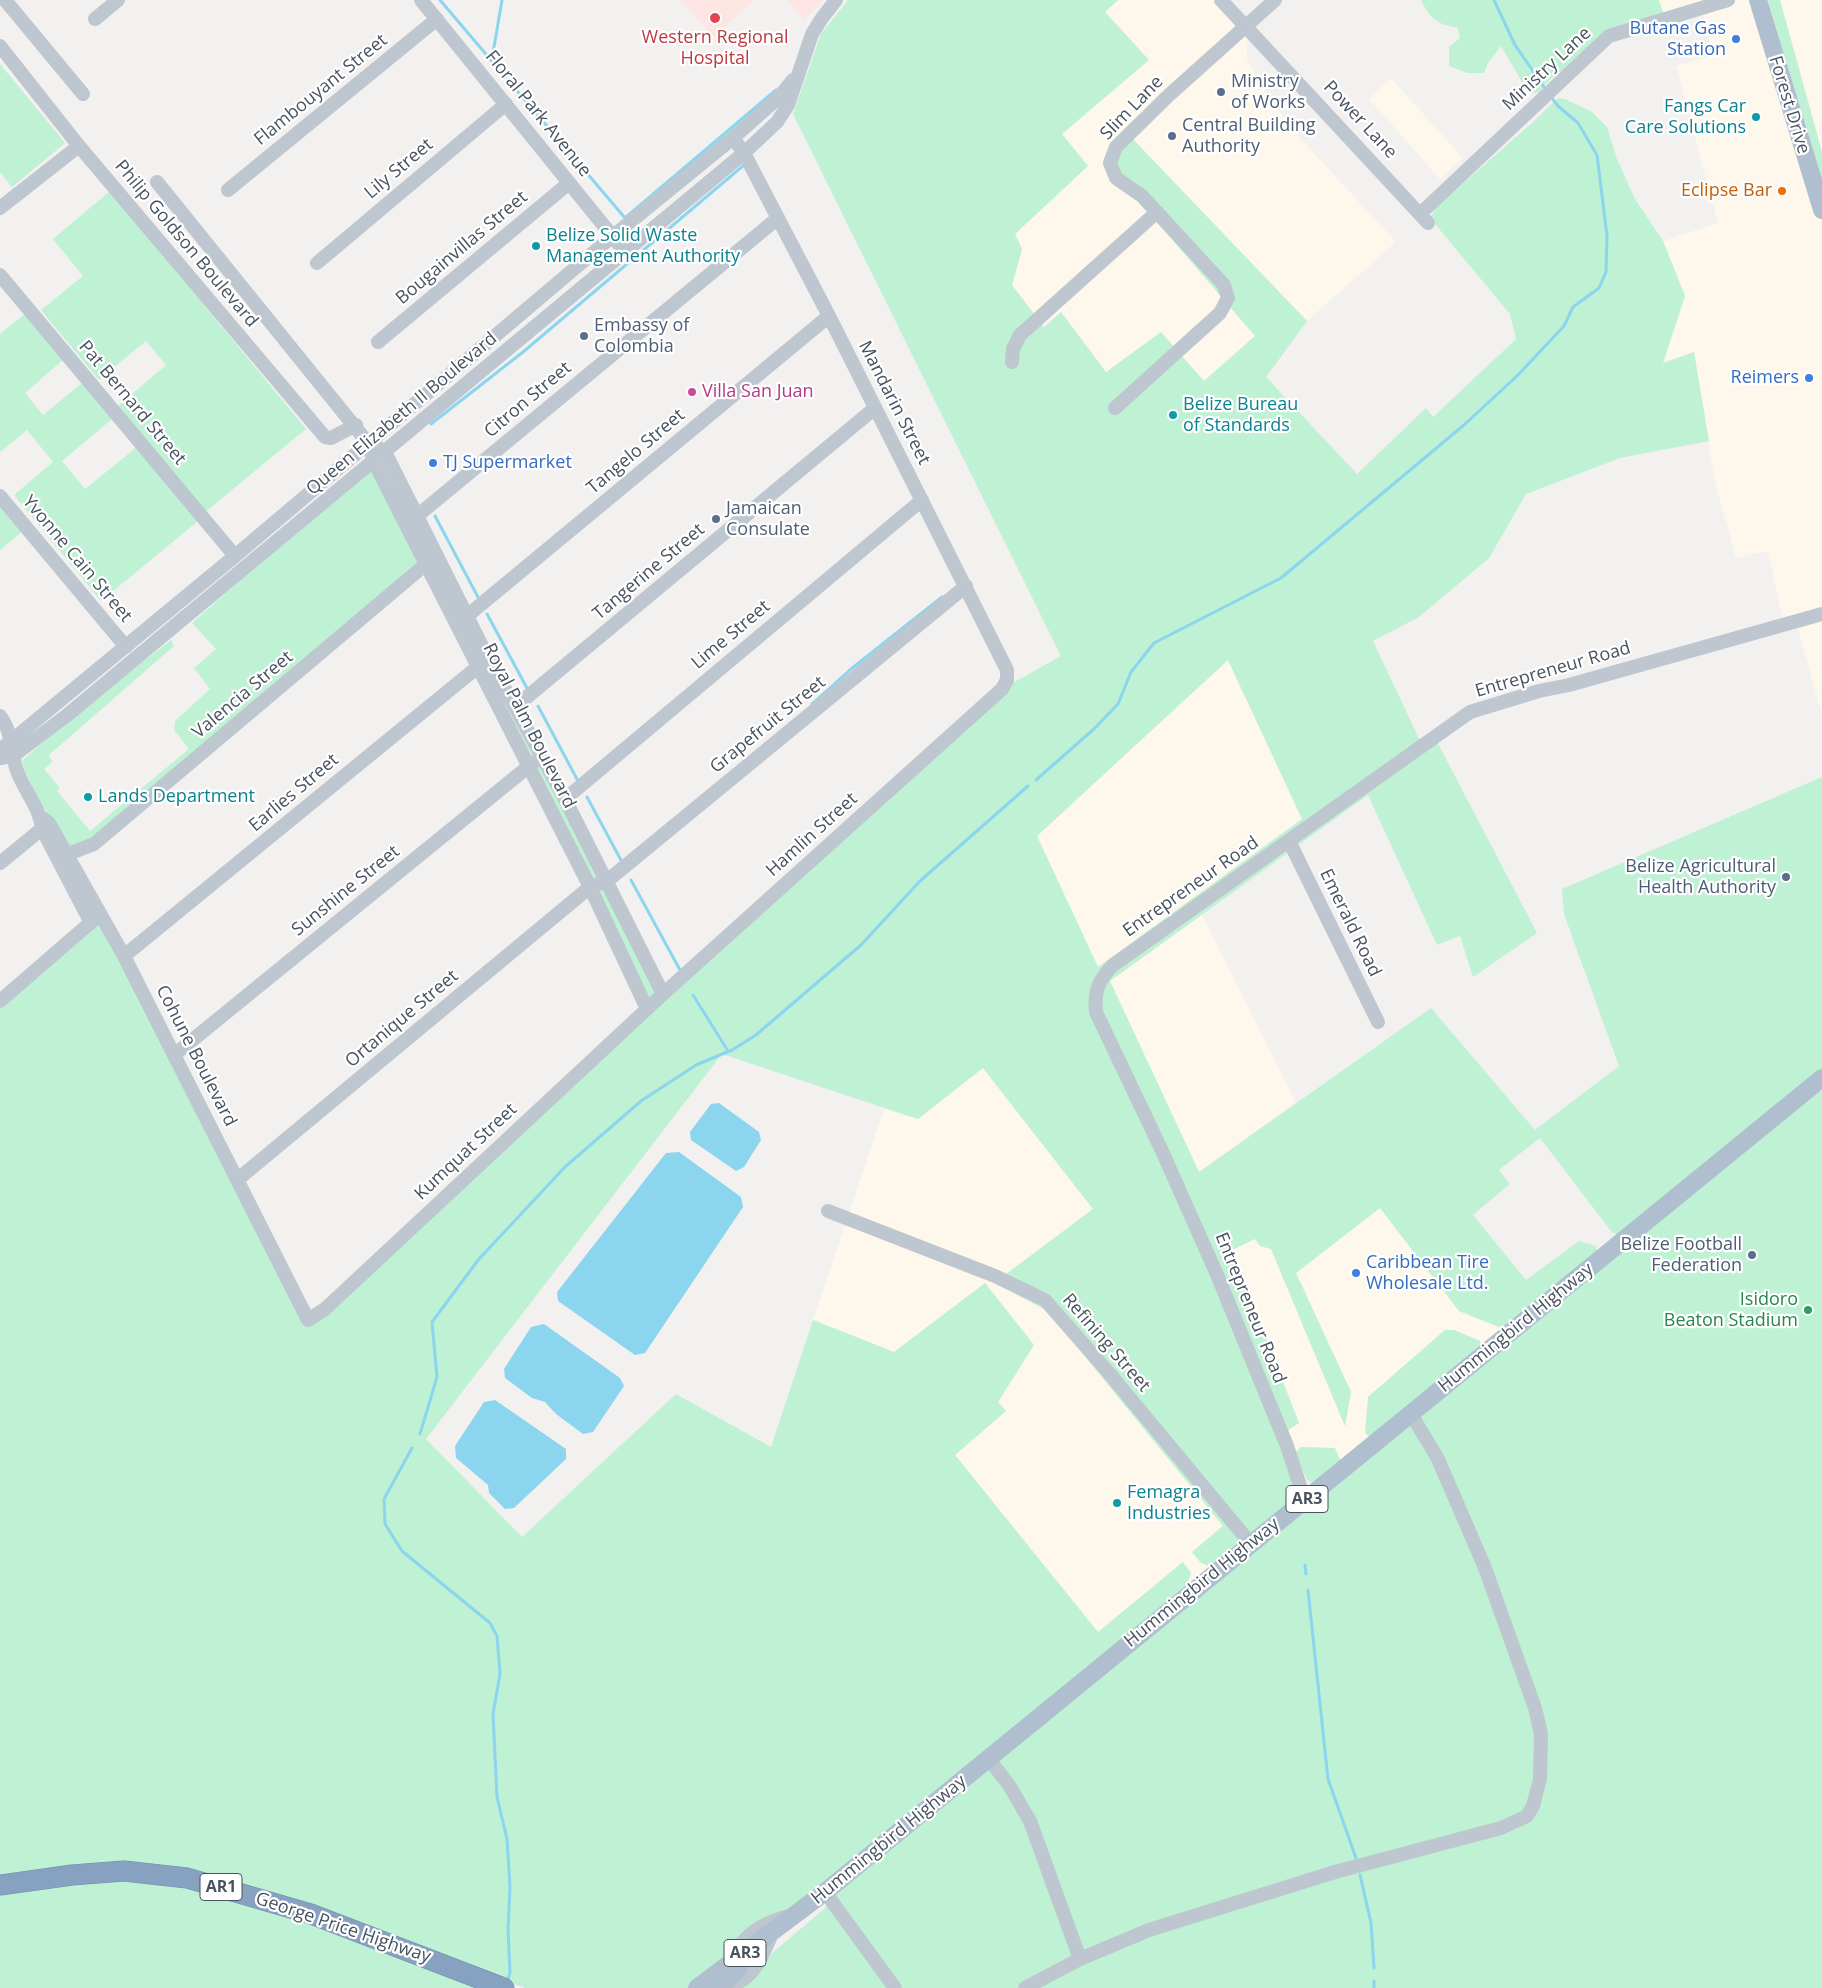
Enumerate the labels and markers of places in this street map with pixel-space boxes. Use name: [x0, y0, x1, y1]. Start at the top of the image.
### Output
marker: Western Regional Hospital: [708, 11, 722, 25]
place label: Butane Gas Station: [1629, 18, 1726, 60]
place label: Western Regional Hospital: [642, 27, 788, 70]
marker: Butane Gas Station: [1730, 33, 1742, 45]
place label: Ministry of Works: [1231, 71, 1305, 114]
marker: Ministry of Works: [1215, 86, 1227, 98]
place label: Fangs Car Care Solutions: [1625, 96, 1746, 138]
marker: Fangs Car Care Solutions: [1750, 111, 1762, 123]
place label: Central Building Authority: [1182, 115, 1316, 158]
marker: Central Building Authority: [1166, 130, 1178, 142]
place label: Eclipse Bar: [1681, 180, 1772, 202]
marker: Eclipse Bar: [1776, 185, 1788, 197]
place label: Belize Solid Waste Management Authority: [546, 225, 740, 268]
marker: Belize Solid Waste Management Authority: [530, 240, 542, 252]
place label: Embassy of Colombia: [594, 315, 689, 358]
marker: Embassy of Colombia: [578, 330, 590, 342]
place label: Reimers: [1731, 367, 1799, 389]
marker: Reimers: [1803, 372, 1815, 384]
place label: Villa San Juan: [702, 381, 814, 403]
marker: Villa San Juan: [686, 386, 698, 398]
place label: Belize Bureau of Standards: [1183, 394, 1298, 436]
marker: Belize Bureau of Standards: [1167, 409, 1179, 421]
place label: TJ Supermarket: [443, 452, 572, 474]
marker: TJ Supermarket: [427, 457, 439, 469]
place label: Jamaican Consulate: [726, 498, 810, 540]
marker: Jamaican Consulate: [710, 513, 722, 525]
place label: Lands Department: [98, 786, 255, 808]
marker: Lands Department: [82, 791, 94, 803]
place label: Belize Agricultural Health Authority: [1625, 856, 1776, 899]
marker: Belize Agricultural Health Authority: [1780, 871, 1792, 883]
place label: Belize Football Federation: [1620, 1234, 1742, 1276]
marker: Belize Football Federation: [1746, 1249, 1758, 1261]
place label: Caribbean Tire Wholesale Ltd.: [1366, 1252, 1489, 1294]
marker: Caribbean Tire Wholesale Ltd.: [1350, 1267, 1362, 1279]
place label: Isidoro Beaton Stadium: [1664, 1289, 1798, 1332]
marker: Isidoro Beaton Stadium: [1802, 1304, 1814, 1316]
place label: Femagra Industries: [1127, 1482, 1211, 1525]
marker: Femagra Industries: [1111, 1497, 1123, 1509]

